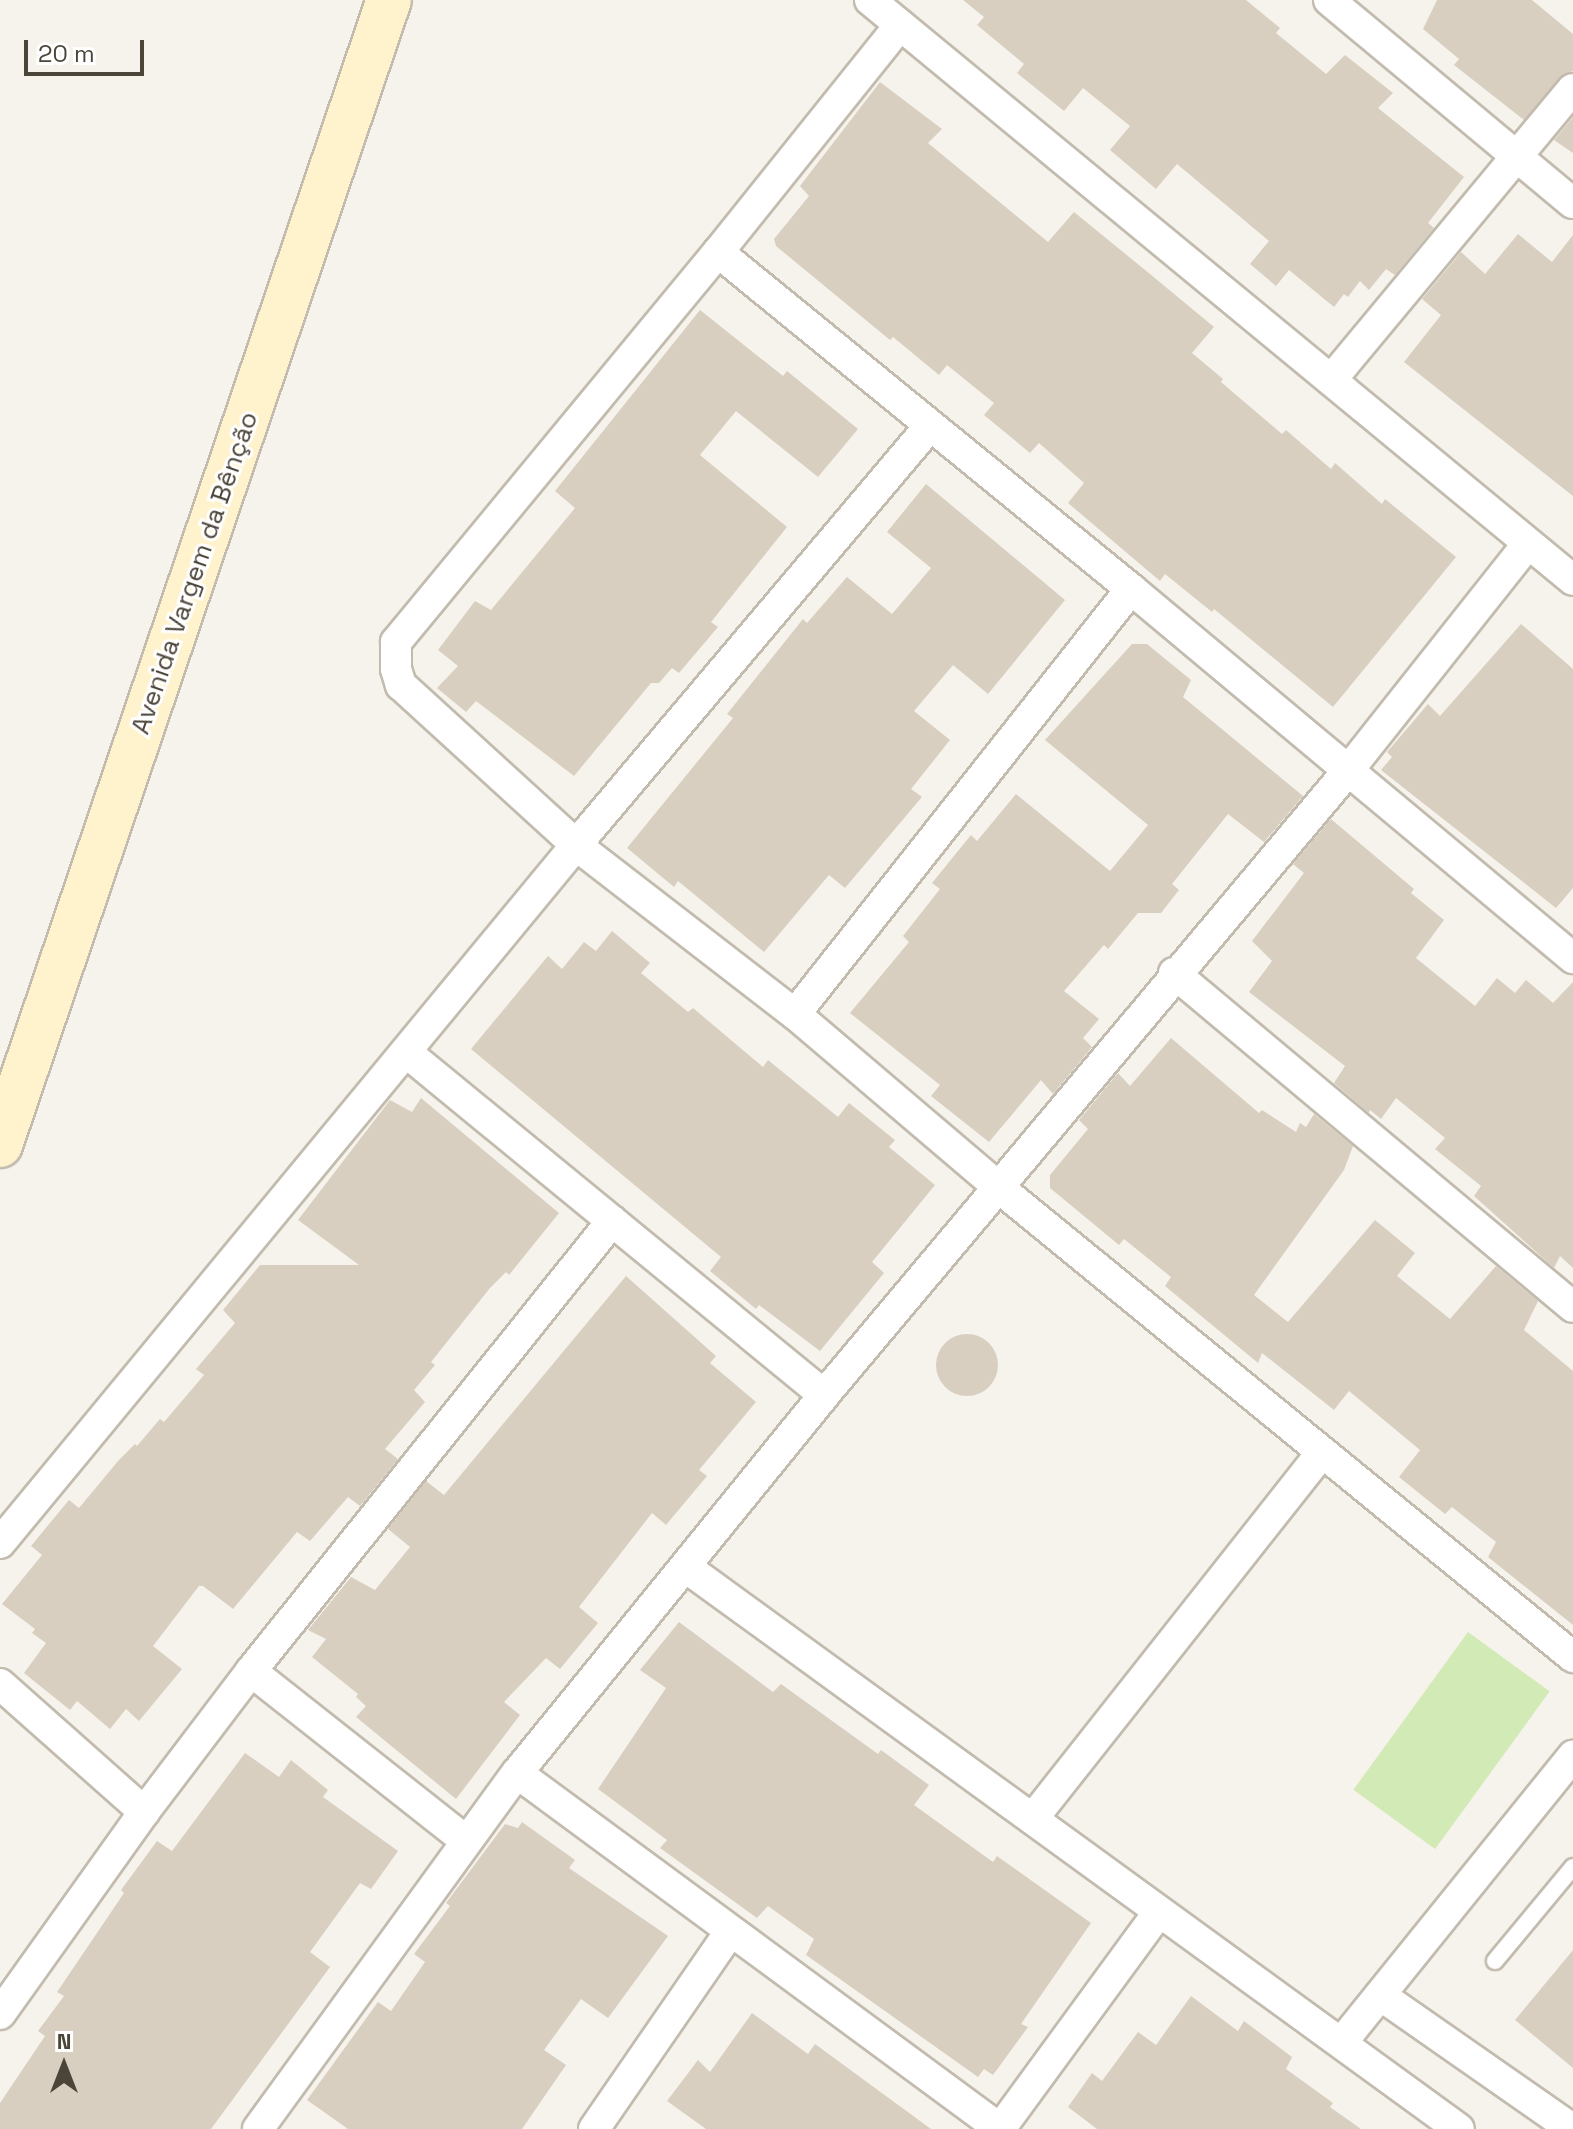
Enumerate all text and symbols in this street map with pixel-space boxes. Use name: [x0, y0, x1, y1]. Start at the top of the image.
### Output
scale bar: [28, 24, 148, 74]
text: 20 m: [38, 38, 95, 69]
street label: Avenida Vargem da Bênção: [125, 408, 265, 738]
north arrow: [24, 2025, 104, 2105]
text: N: [57, 2027, 71, 2055]

